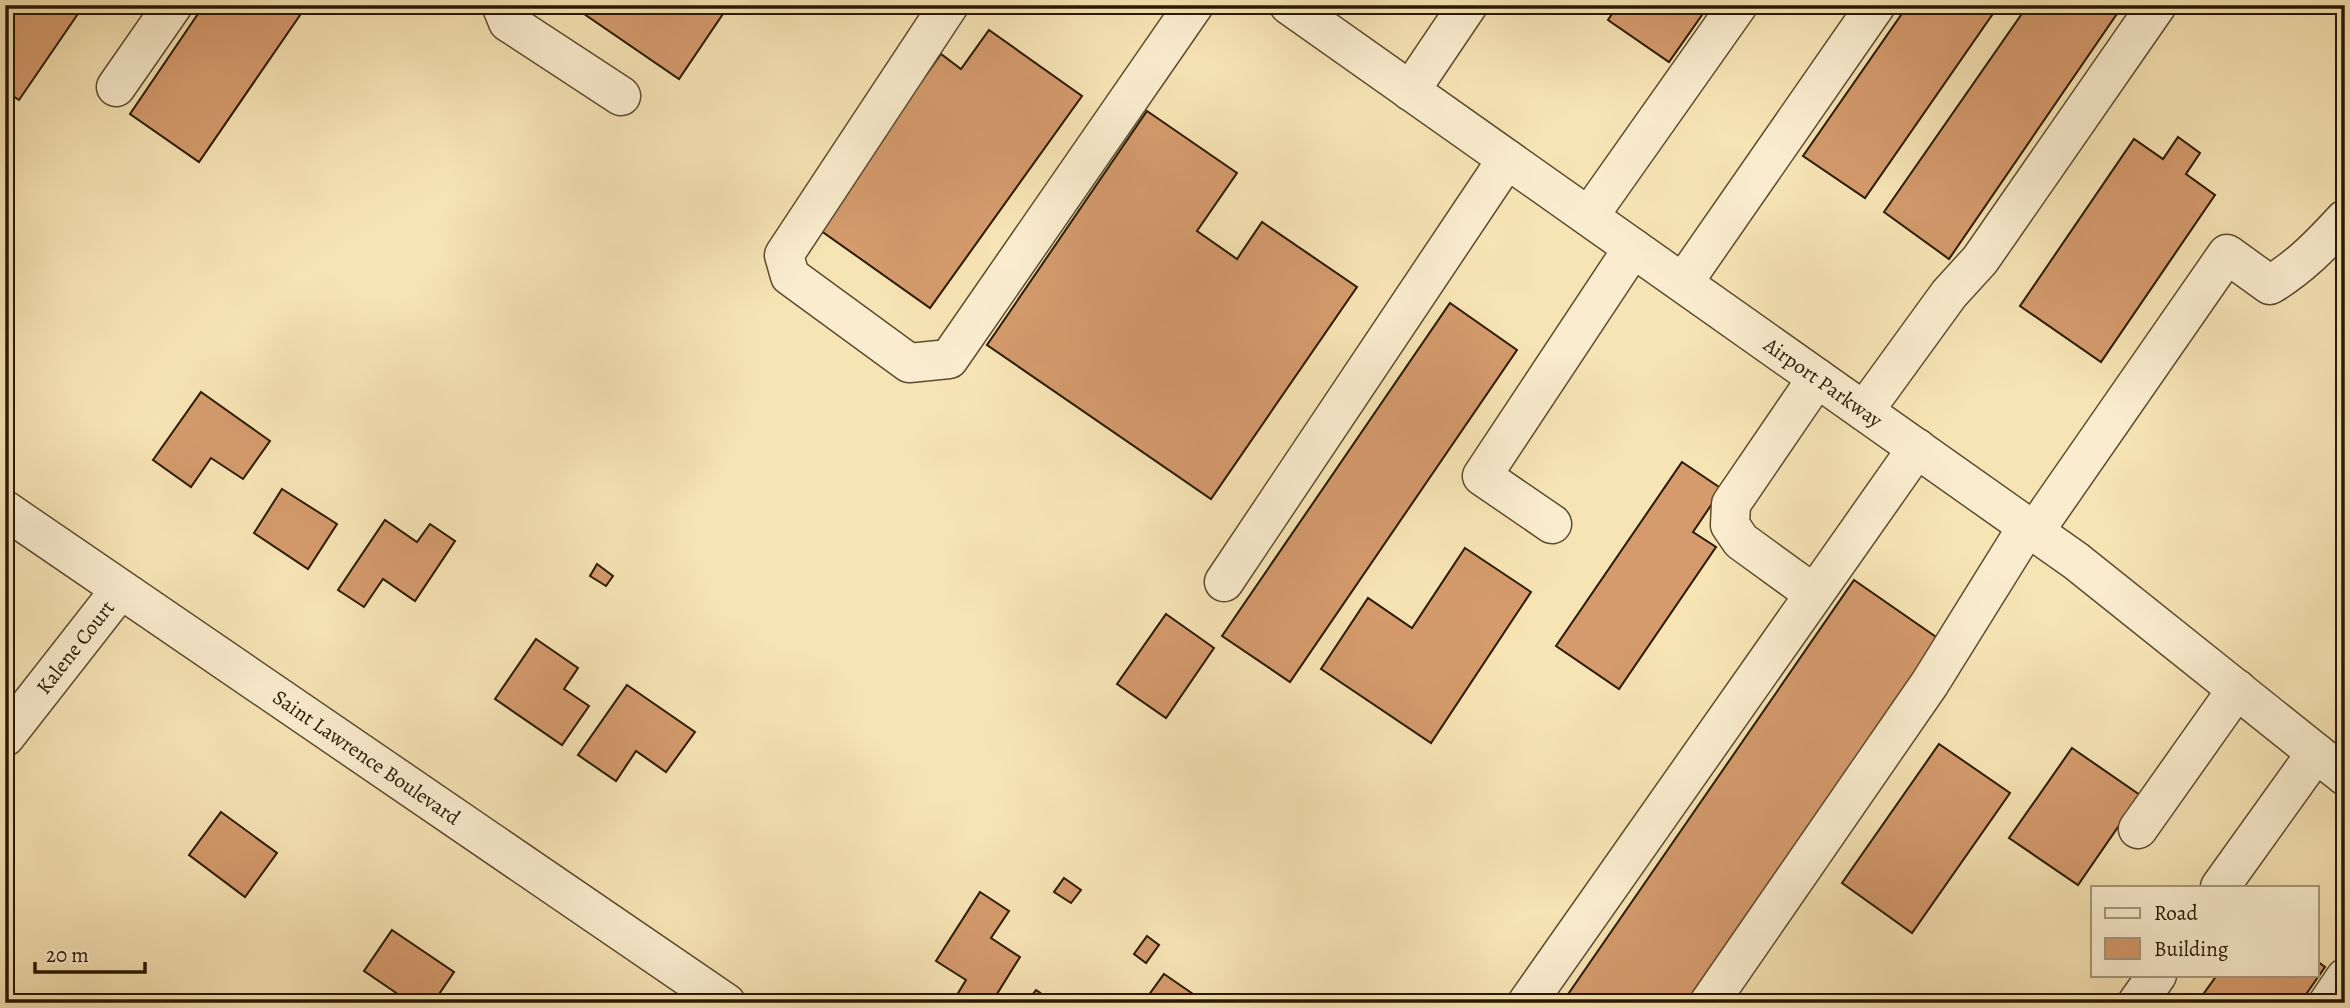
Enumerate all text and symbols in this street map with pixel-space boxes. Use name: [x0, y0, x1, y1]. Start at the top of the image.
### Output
street label: Airport Parkway: [1757, 330, 1889, 434]
street label: Kalene Court: [30, 594, 121, 700]
street label: Saint Lawrence Boulevard: [267, 683, 467, 832]
legend: [2091, 886, 2318, 976]
text: Road: [2154, 899, 2198, 927]
scale bar: [35, 931, 145, 975]
text: Building: [2154, 935, 2229, 963]
text: 20 m: [46, 941, 89, 969]

